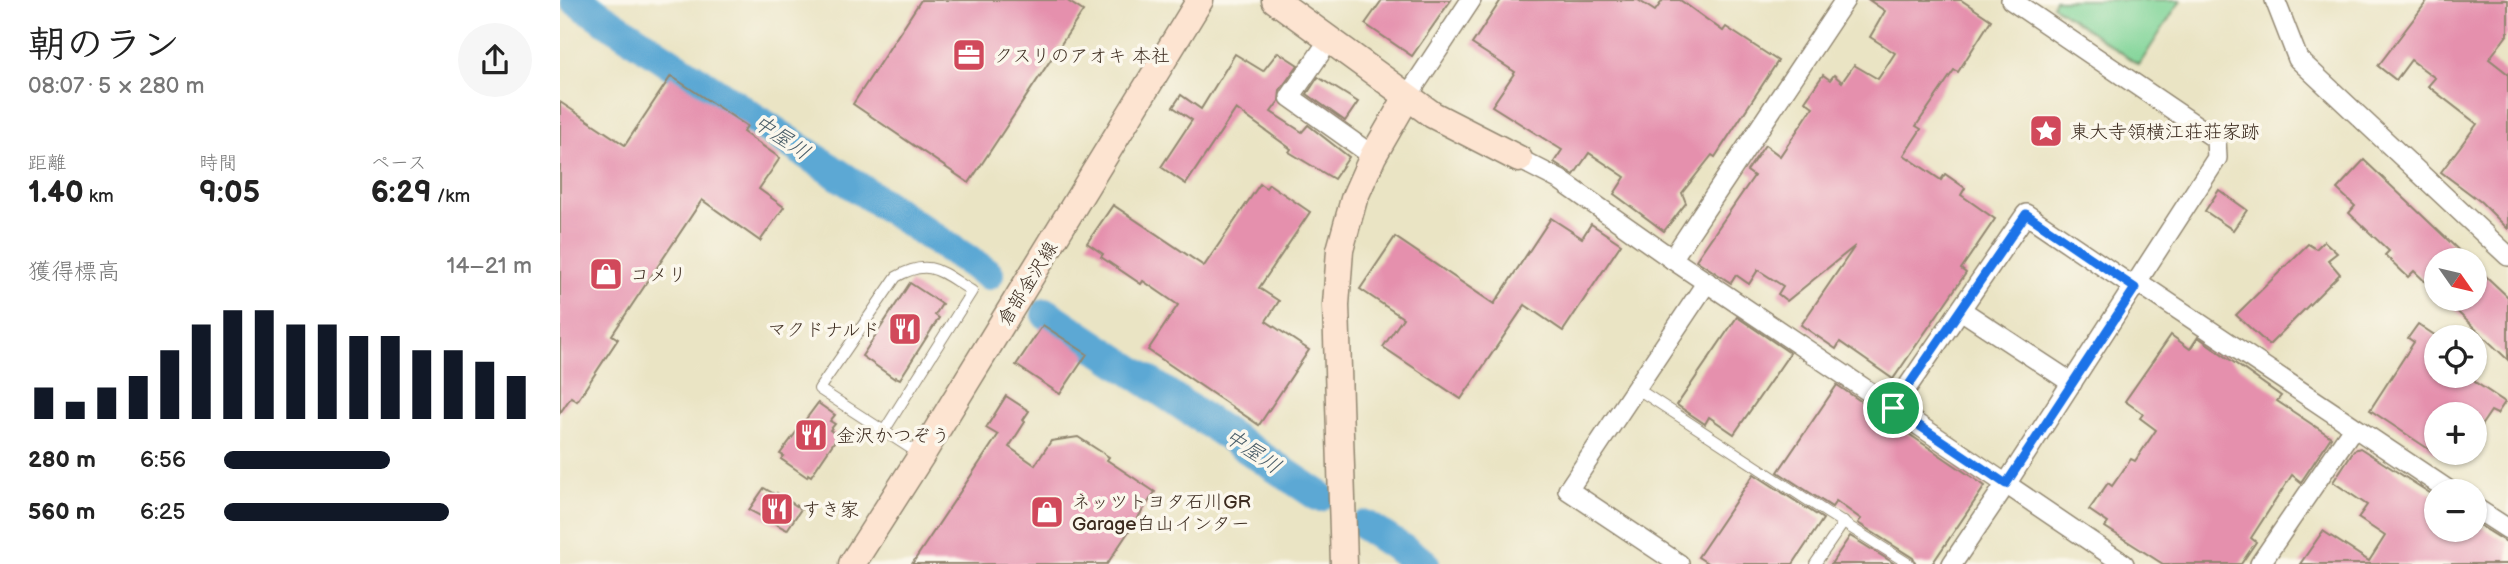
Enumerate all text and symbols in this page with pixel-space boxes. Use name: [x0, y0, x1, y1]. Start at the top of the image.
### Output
text: 朝のラン: [28, 23, 180, 68]
button: share: [458, 23, 532, 97]
office icon: クスリのアオキ 本社: [950, 36, 988, 74]
place label: クスリのアオキ 本社: [994, 45, 1170, 68]
text: 08:07 · 5 × 280 m: [28, 72, 205, 100]
water label: 中屋川: [749, 109, 815, 165]
place icon: 東大寺領横江荘荘家跡: [2027, 112, 2065, 150]
place label: 東大寺領横江荘荘家跡: [2070, 121, 2260, 144]
text: 距離: [28, 152, 66, 175]
text: 時間: [199, 152, 237, 175]
text: ペース: [371, 152, 427, 175]
text: 1.40: [28, 175, 84, 211]
text: 9:05: [199, 175, 260, 211]
text: 6:29: [371, 175, 432, 211]
text: km: [84, 185, 114, 208]
text: /km: [432, 185, 470, 208]
street label: 倉部金沢線: [993, 237, 1063, 330]
north arrow: [2424, 248, 2487, 312]
map controls: [2424, 248, 2487, 542]
text: 14–21 m: [447, 252, 532, 280]
shop icon: コメリ: [587, 255, 625, 293]
text: 獲得標高: [28, 258, 120, 286]
place label: コメリ: [630, 264, 687, 287]
restaurant icon: マクドナルド: [886, 310, 924, 348]
place label: マクドナルド: [768, 319, 880, 342]
button: locate: [2424, 325, 2487, 388]
pin: [1863, 378, 1923, 438]
icon: arrive: [1874, 389, 1912, 427]
button: +: [2424, 402, 2487, 465]
restaurant icon: 金沢かつぞう: [792, 416, 830, 454]
water label: 中屋川: [1220, 423, 1286, 479]
place label: 金沢かつぞう: [836, 425, 950, 448]
text: 280 m: [28, 446, 96, 474]
text: 6:56: [140, 446, 186, 474]
button: −: [2424, 479, 2487, 542]
restaurant icon: すき家: [758, 490, 796, 528]
place label: ネッツトヨタ石川GR Garage白山インター: [1072, 491, 1251, 536]
shop icon: ネッツトヨタ石川GR Garage白山インター: [1028, 493, 1066, 531]
text: 560 m: [28, 498, 95, 526]
text: 6:25: [140, 498, 185, 526]
place label: すき家: [802, 499, 859, 522]

